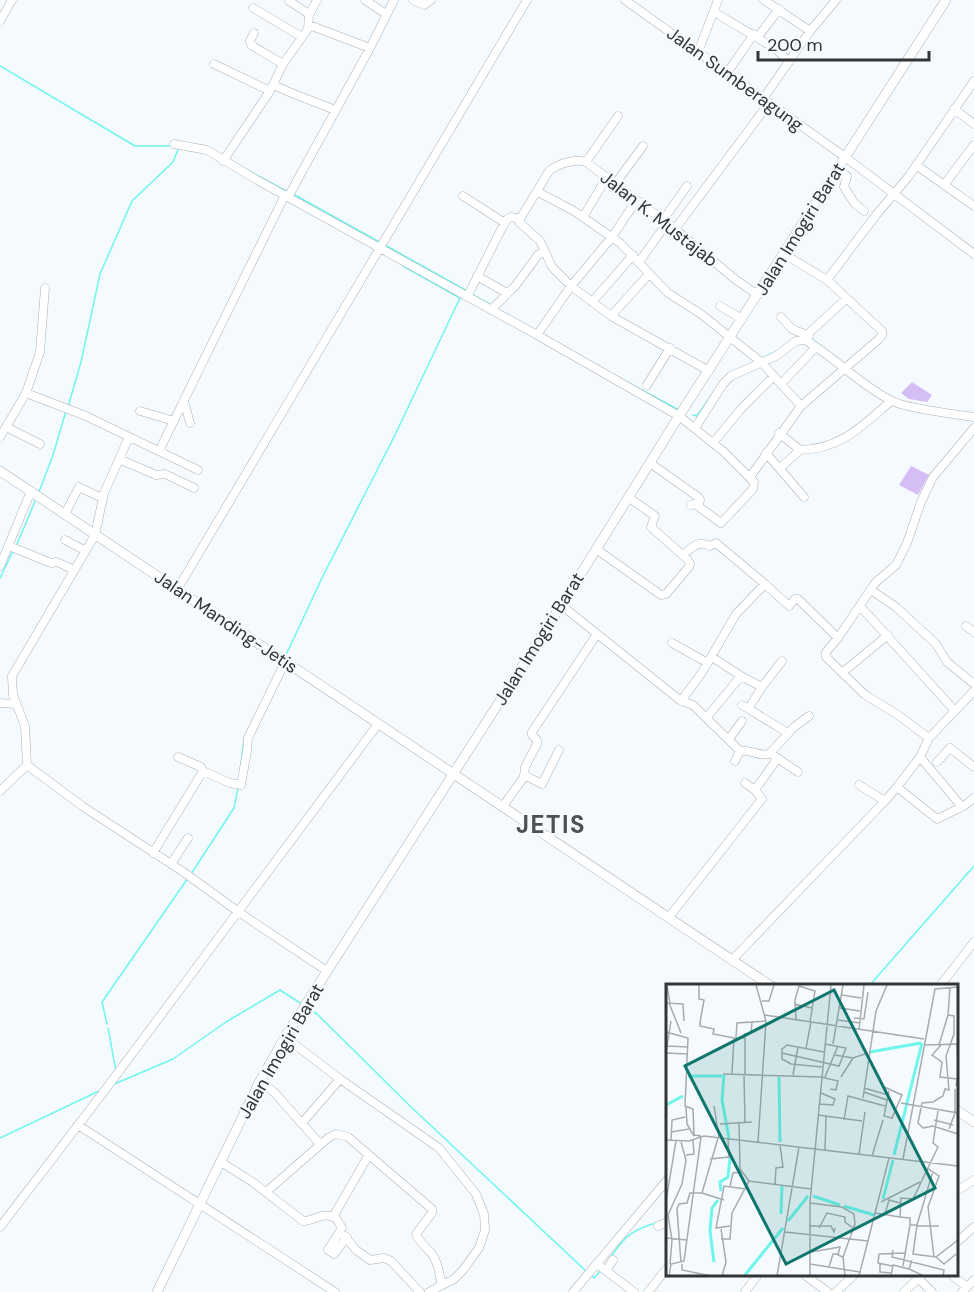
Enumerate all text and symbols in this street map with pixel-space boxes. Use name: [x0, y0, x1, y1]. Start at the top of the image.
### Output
street label: Jalan Sumberagung: [662, 21, 808, 137]
scale bar: [758, 24, 929, 62]
text: 200 m: [767, 33, 823, 57]
street label: Jalan Imogiri Barat: [749, 158, 851, 300]
street label: Jalan K. Mustajab: [595, 166, 723, 272]
street label: Jalan Manding-Jetis: [150, 565, 302, 679]
street label: Jalan Imogiri Barat: [488, 568, 590, 710]
district label: JETIS: [516, 809, 586, 840]
street label: Jalan Imogiri Barat: [233, 979, 329, 1123]
inset map: [666, 984, 959, 1277]

